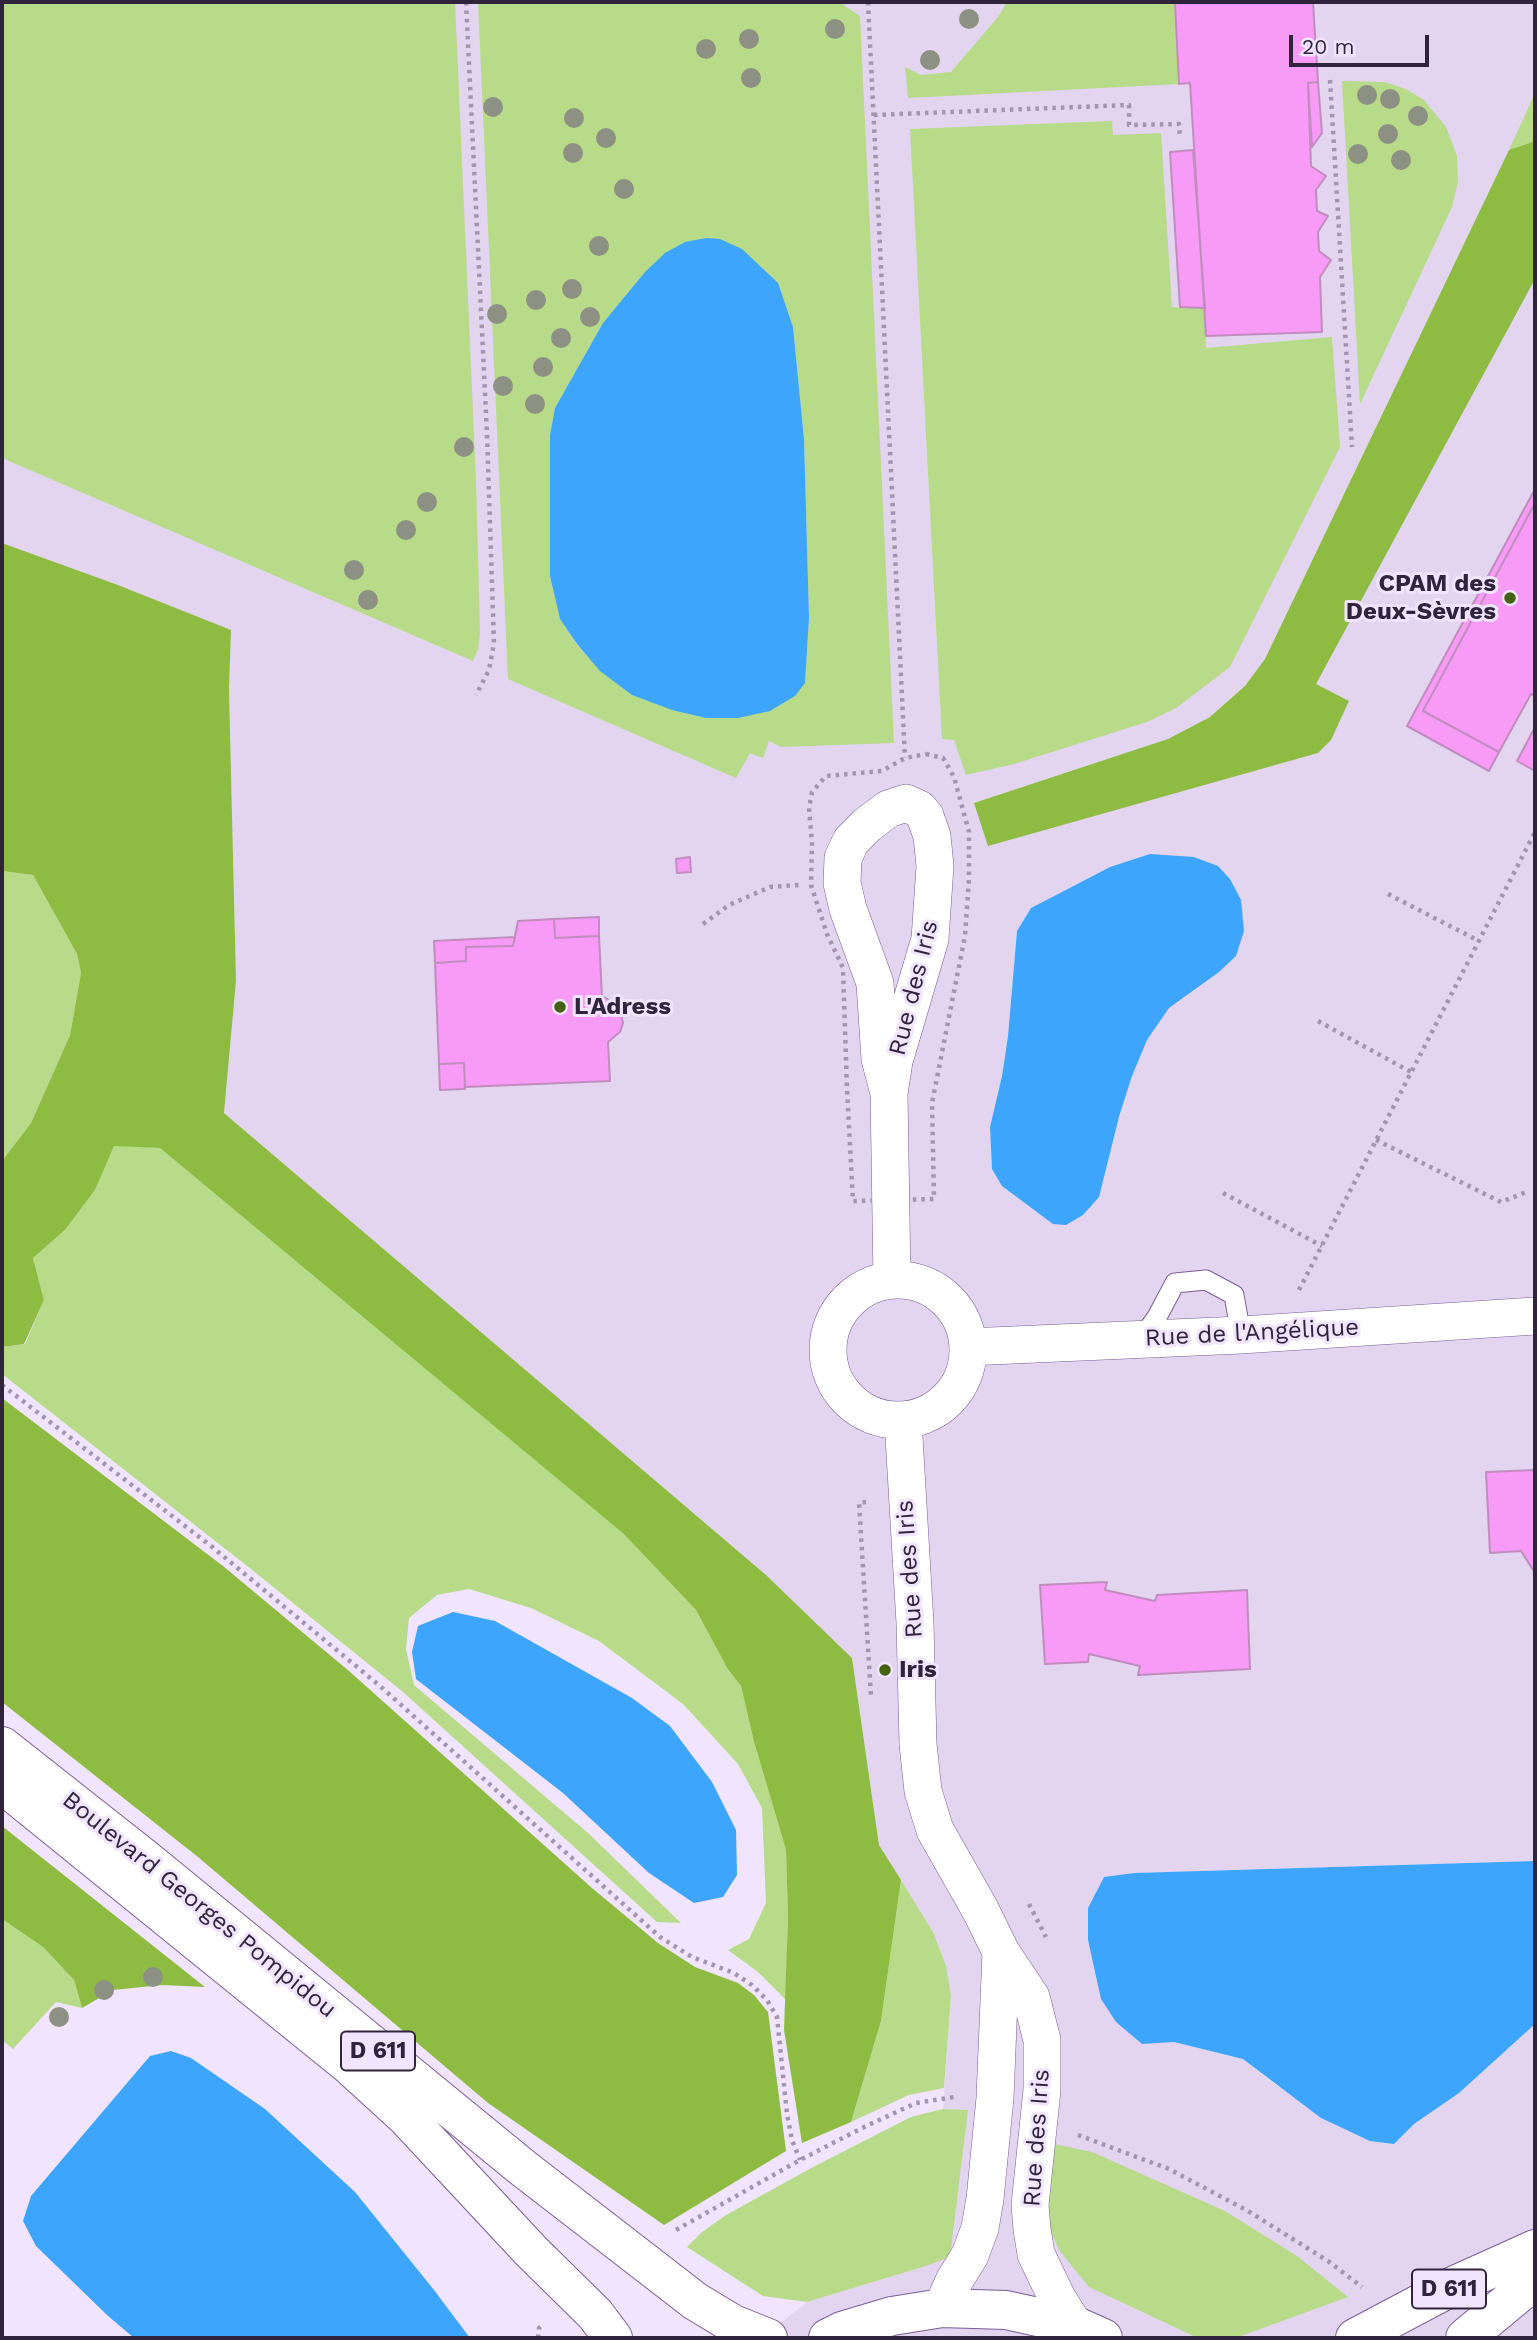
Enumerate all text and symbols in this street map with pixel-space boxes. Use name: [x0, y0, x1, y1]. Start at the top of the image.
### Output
scale bar: [1292, 21, 1432, 65]
text: 20 m: [1302, 34, 1354, 59]
place label: CPAM des Deux-Sèvres: [1346, 570, 1496, 626]
marker: CPAM des Deux-Sèvres: [1502, 590, 1518, 606]
street label: Rue des Iris: [883, 918, 945, 1058]
place label: L'Adress: [574, 993, 671, 1021]
marker: L'Adress: [552, 999, 568, 1015]
street label: Rue de l'Angélique: [1144, 1313, 1360, 1353]
street label: Rue des Iris: [891, 1499, 929, 1639]
place label: Iris: [899, 1656, 937, 1684]
marker: Iris: [877, 1662, 893, 1678]
street label: Boulevard Georges Pompidou: [56, 1786, 342, 2024]
road number: D 611: [341, 2032, 415, 2070]
street label: Rue des Iris: [1018, 2068, 1056, 2208]
road number: D 611: [1412, 2270, 1486, 2308]

